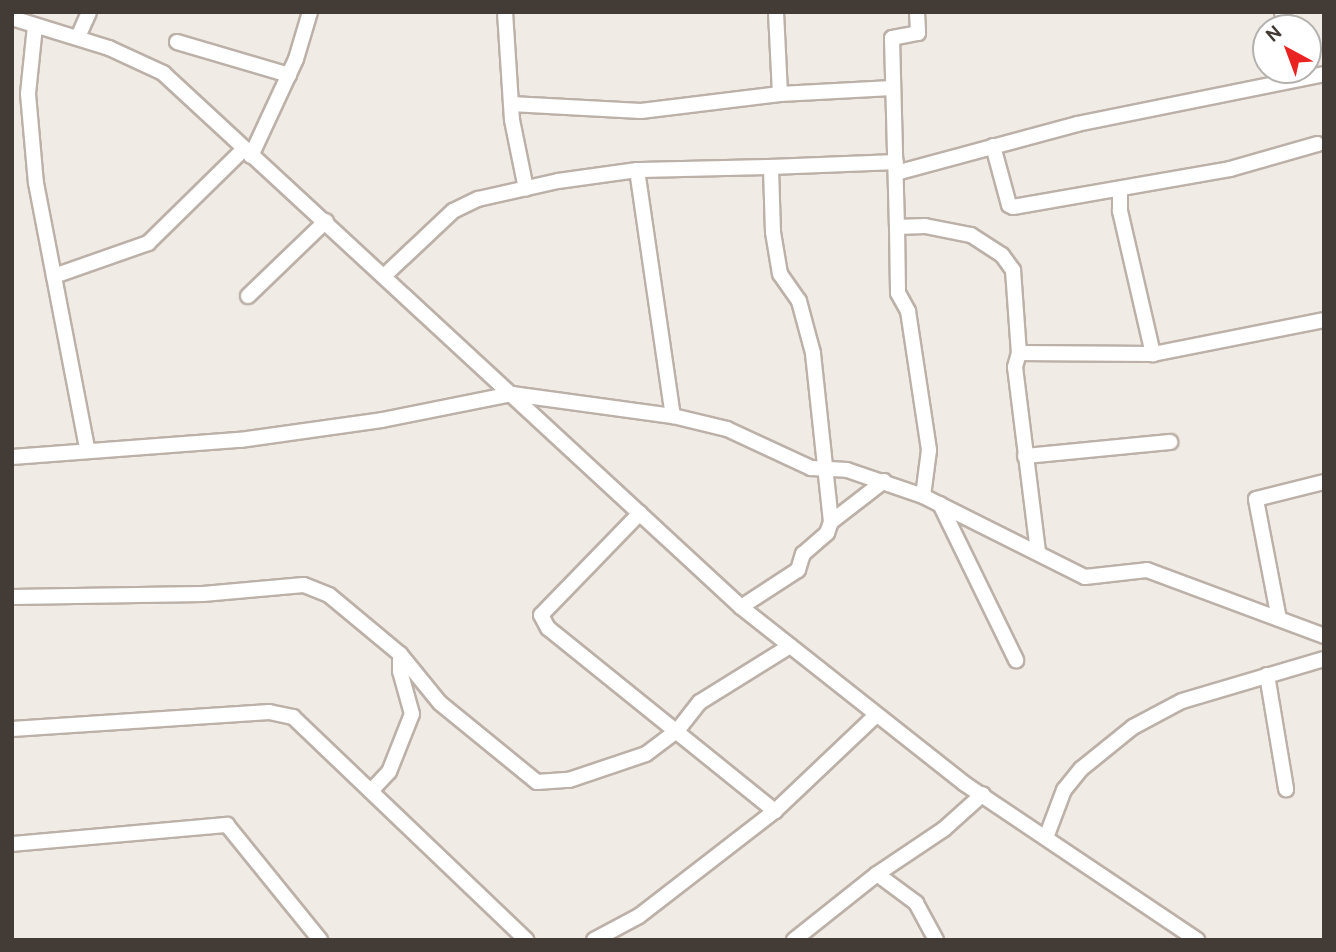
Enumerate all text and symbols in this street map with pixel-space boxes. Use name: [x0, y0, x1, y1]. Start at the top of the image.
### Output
north arrow: [1252, 14, 1322, 84]
text: N: [1262, 21, 1288, 48]

